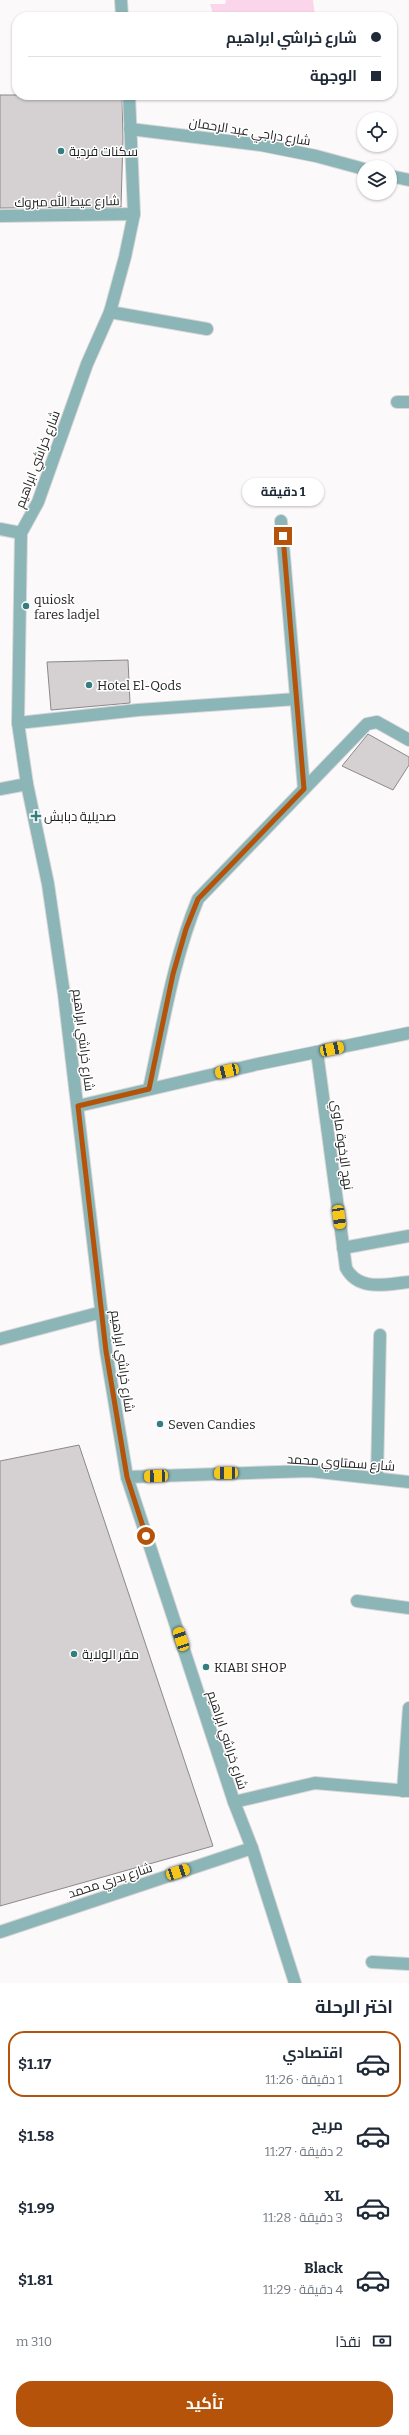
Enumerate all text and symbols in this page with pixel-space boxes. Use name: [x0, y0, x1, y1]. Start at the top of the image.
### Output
text: شارع خراشي ابراهيم: [226, 29, 357, 47]
text: الوجهة: [310, 67, 357, 85]
map controls: [357, 112, 397, 200]
button: locate: [357, 112, 397, 152]
street label: شارع دراجي عبد الرحمان: [188, 114, 312, 151]
place label: سكنات فردية: [69, 144, 138, 159]
marker: سكنات فردية: [56, 146, 66, 156]
button: layers: [357, 160, 397, 200]
street label: شارع عيط الله مبروك: [14, 192, 120, 211]
street label: شارع خراشي ابراهيم: [12, 408, 66, 511]
callout: 1 دقيقة: [242, 478, 324, 506]
text: 1 دقيقة: [261, 484, 305, 499]
route end: [274, 527, 292, 545]
place label: quiosk fares ladjel: [34, 592, 100, 622]
marker: quiosk fares ladjel: [21, 601, 31, 611]
place label: Hotel El-Qods: [97, 678, 181, 693]
marker: Hotel El-Qods: [84, 680, 94, 690]
place label: صديلية دبابش: [44, 809, 116, 824]
marker: صديلية دبابش: [31, 811, 41, 821]
street label: شارع خراشي ابراهيم: [67, 988, 97, 1092]
car: [319, 1041, 345, 1057]
car: [214, 1062, 240, 1080]
street label: نهج الإخوة ماوي: [326, 1099, 356, 1191]
car: [331, 1204, 347, 1230]
street label: شارع خراشي ابراهيم: [105, 1309, 137, 1414]
place label: Seven Candies: [168, 1417, 255, 1432]
marker: Seven Candies: [155, 1419, 165, 1429]
street label: شارع سمتاوي محمد: [286, 1451, 395, 1477]
car: [214, 1467, 238, 1479]
car: [144, 1470, 168, 1482]
route start: [137, 1527, 155, 1545]
car: [172, 1626, 190, 1652]
place label: مقر الولاية: [82, 1647, 139, 1662]
marker: مقر الولاية: [69, 1649, 79, 1659]
place label: KIABI SHOP: [214, 1660, 287, 1675]
marker: KIABI SHOP: [201, 1662, 211, 1672]
street label: شارع خراشي ابراهيم: [202, 1689, 251, 1792]
street label: شارع بدري محمد: [66, 1860, 155, 1904]
car: [165, 1863, 191, 1881]
text: اختر الرحلة: [315, 1996, 393, 2018]
text: اقتصادي: [283, 2044, 343, 2062]
icon: car: [355, 2046, 391, 2082]
text: $1.17: [18, 2055, 51, 2073]
text: 1 دقيقة · 11:26: [265, 2072, 343, 2087]
text: مريح: [311, 2116, 343, 2134]
icon: car: [355, 2118, 391, 2154]
text: $1.58: [18, 2127, 54, 2145]
text: 2 دقيقة · 11:27: [265, 2144, 343, 2159]
text: XL: [324, 2187, 343, 2205]
icon: car: [355, 2190, 391, 2226]
text: $1.99: [18, 2199, 55, 2217]
text: 3 دقيقة · 11:28: [263, 2210, 343, 2225]
text: Black: [304, 2259, 343, 2277]
icon: car: [355, 2262, 391, 2298]
text: $1.81: [18, 2271, 53, 2289]
text: 4 دقيقة · 11:29: [263, 2282, 343, 2297]
icon: cash: [371, 2330, 393, 2352]
text: نقدًا: [335, 2333, 361, 2351]
text: 310 m: [16, 2334, 52, 2349]
button: تأكيد: [16, 2381, 393, 2427]

